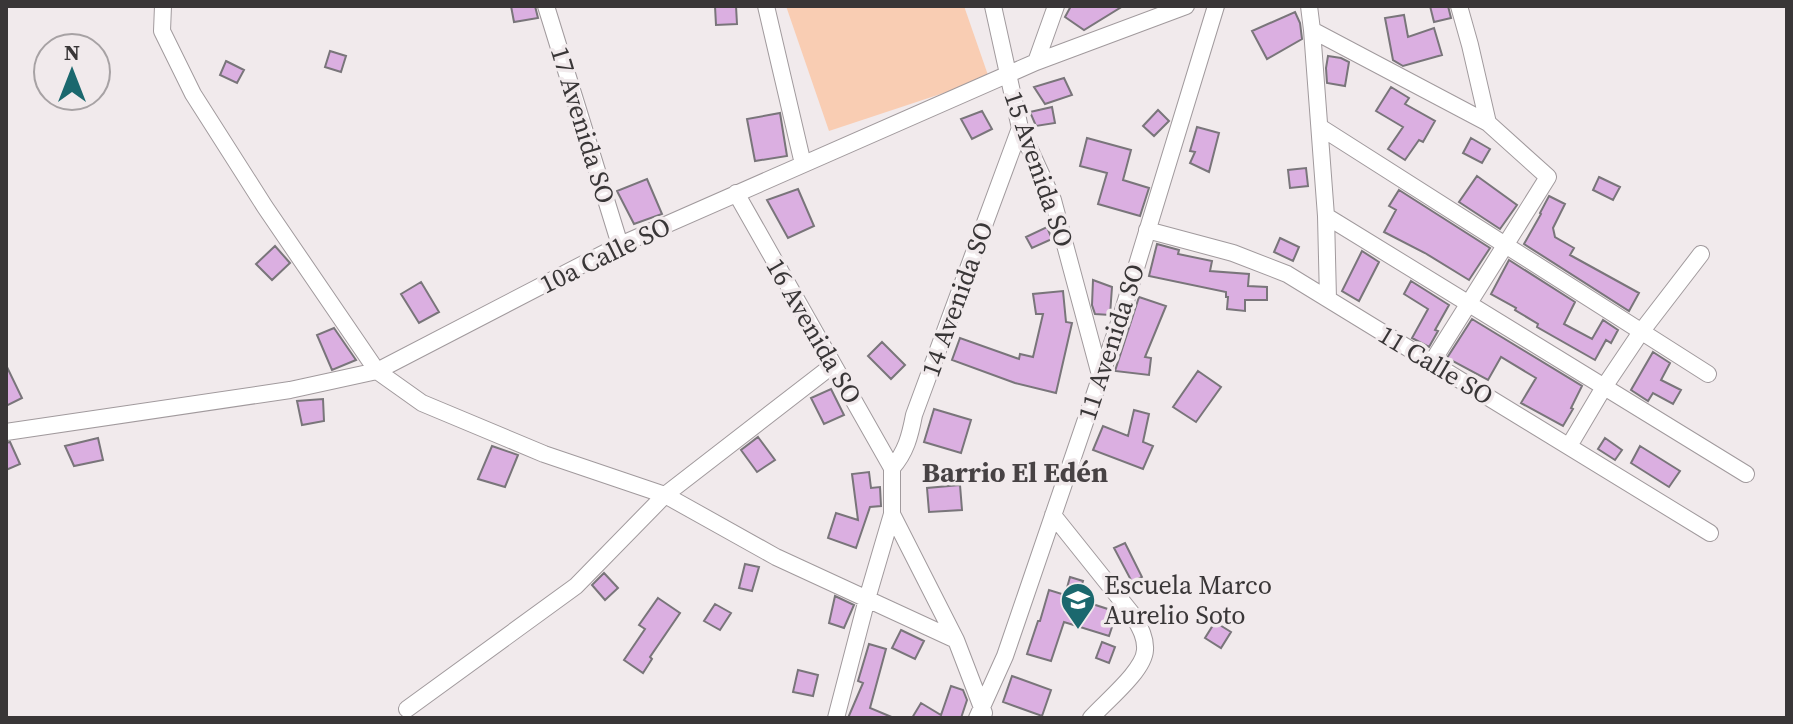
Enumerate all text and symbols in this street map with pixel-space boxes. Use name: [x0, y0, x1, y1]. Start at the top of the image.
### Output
north arrow: [32, 32, 112, 112]
text: N: [64, 37, 80, 67]
street label: 17 Avenida SO: [542, 42, 624, 208]
street label: 15 Avenida SO: [996, 86, 1082, 252]
street label: 10a Calle SO: [534, 208, 676, 302]
street label: 14 Avenida SO: [912, 216, 1002, 382]
street label: 16 Avenida SO: [758, 252, 870, 410]
street label: 11 Avenida SO: [1069, 259, 1153, 425]
street label: 11 Calle SO: [1372, 317, 1500, 413]
district label: Barrio El Edén: [922, 453, 1108, 491]
place label: Escuela Marco Aurelio Soto: [1104, 567, 1272, 633]
school or university icon: Escuela Marco Aurelio Soto: [1059, 581, 1097, 631]

